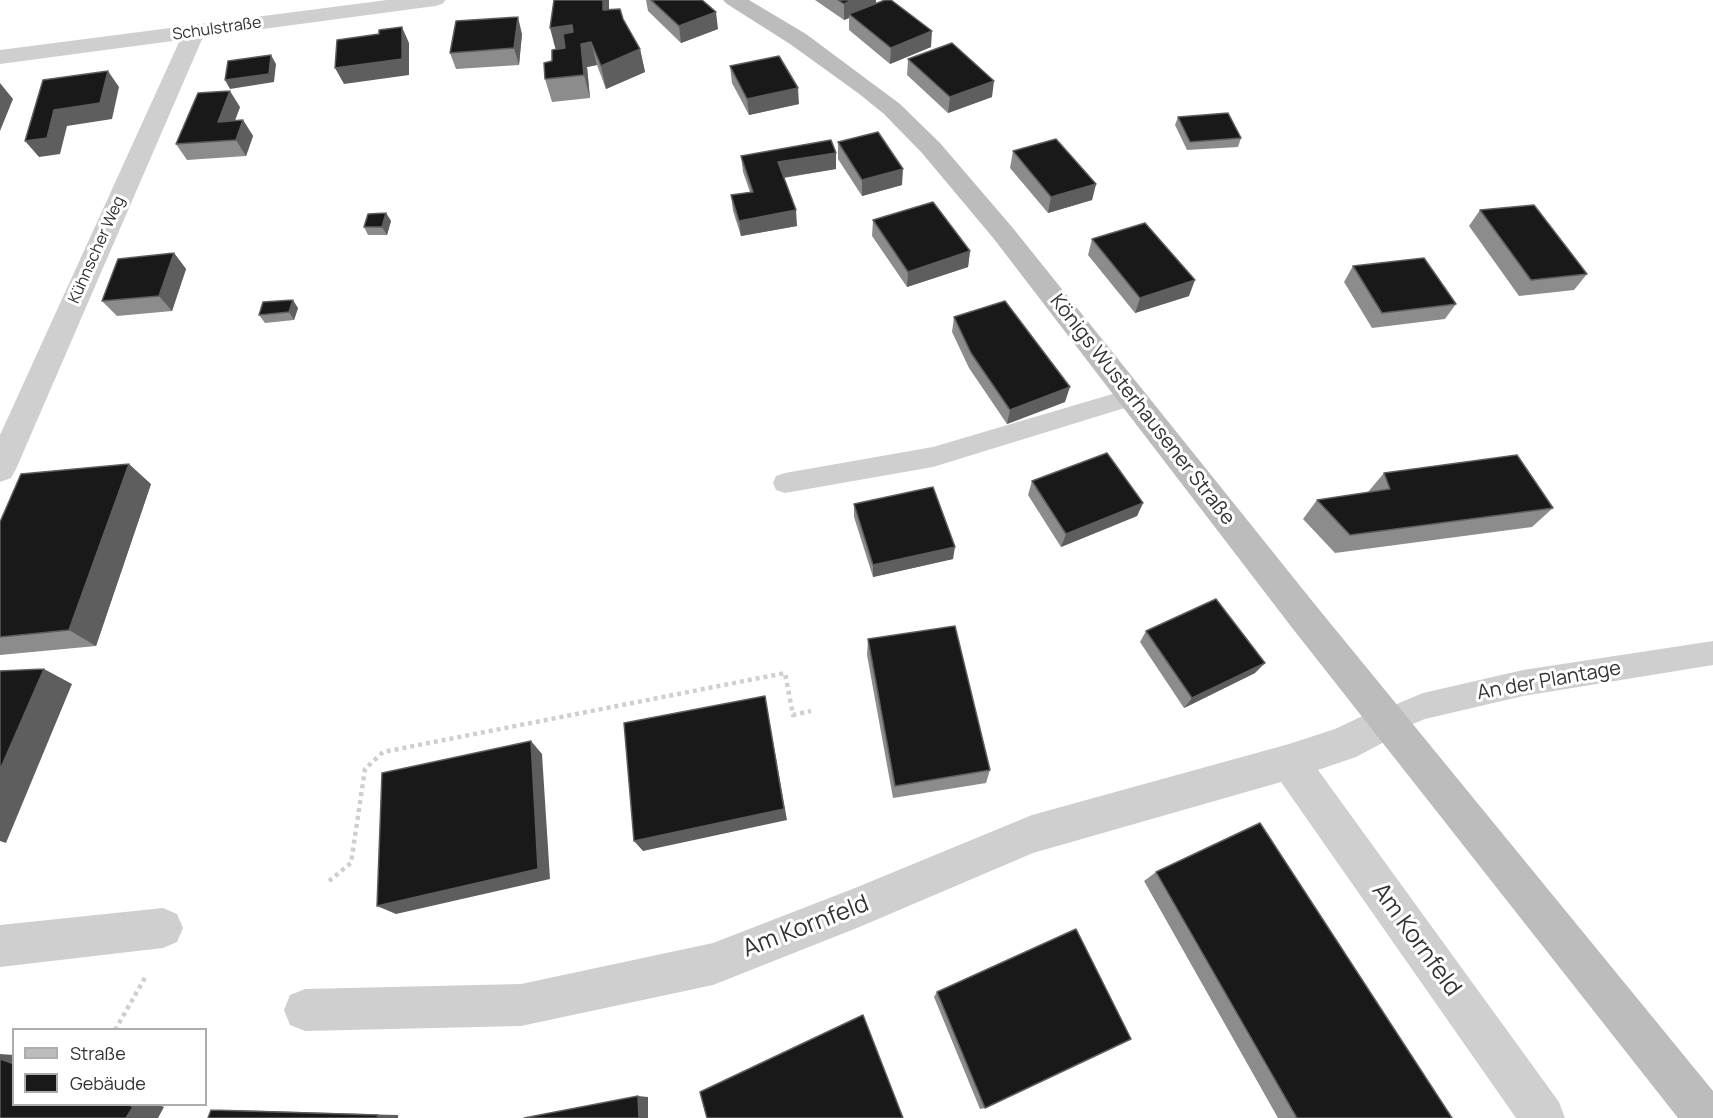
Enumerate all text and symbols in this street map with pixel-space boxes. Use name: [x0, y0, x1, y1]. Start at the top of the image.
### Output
street label: Schulstraße: [171, 13, 263, 45]
street label: Kühnscher Weg: [65, 193, 129, 307]
street label: Königs Wusterhausener Straße: [1044, 290, 1240, 530]
street label: An der Plantage: [1475, 657, 1623, 705]
street label: Am Kornfeld: [1365, 878, 1467, 1002]
street label: Am Kornfeld: [739, 890, 873, 964]
legend: [12, 1028, 207, 1106]
text: Straße: [70, 1041, 126, 1065]
text: Gebäude: [70, 1071, 146, 1095]

